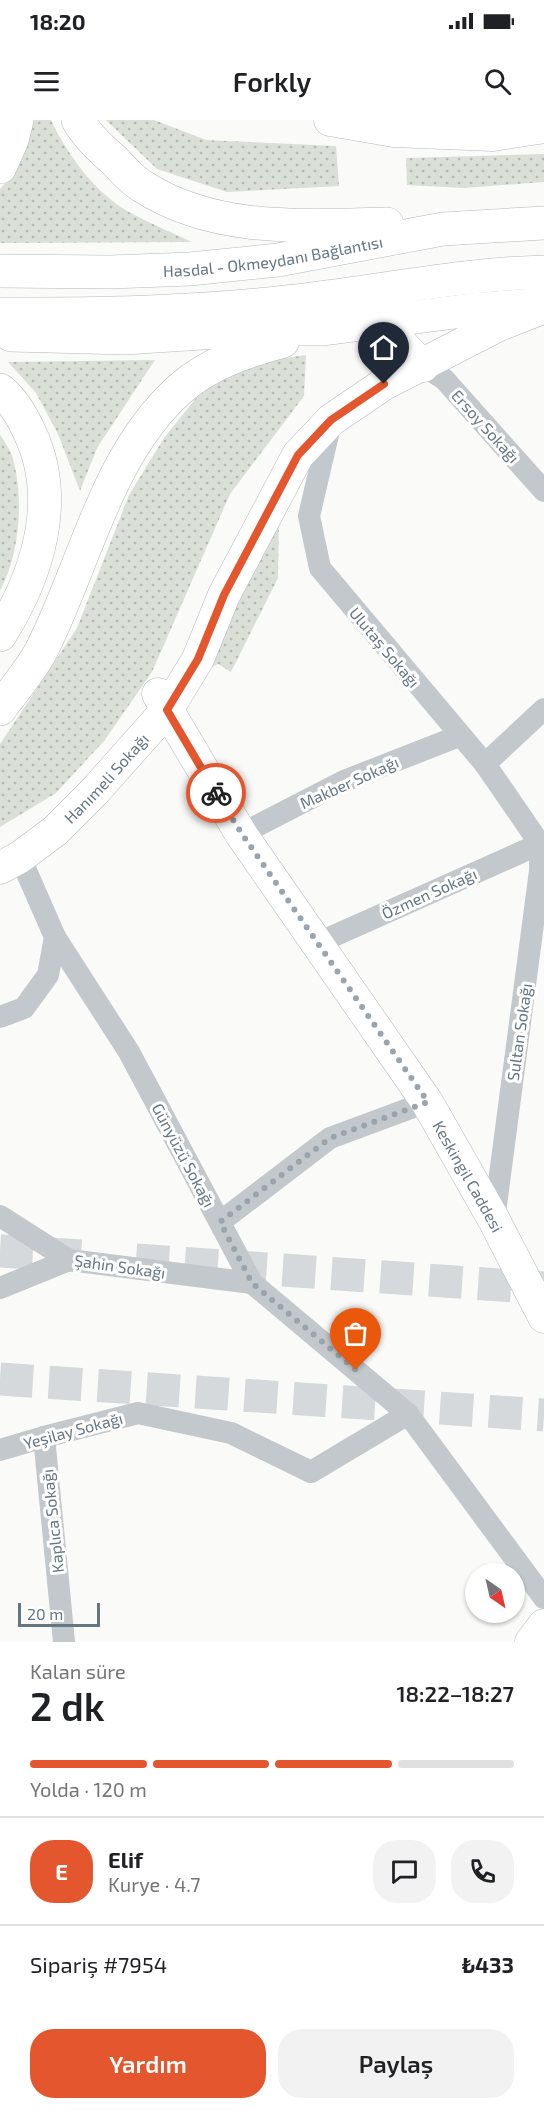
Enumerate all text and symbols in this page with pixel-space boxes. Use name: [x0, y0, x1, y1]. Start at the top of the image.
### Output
text: 18:20: [30, 8, 86, 34]
icon: menu: [30, 65, 63, 98]
text: Forkly: [233, 65, 311, 97]
icon: search: [481, 65, 514, 98]
street label: Hasdal - Okmeydanı Bağlantısı: [163, 231, 384, 280]
pin: [358, 322, 409, 384]
icon: home: [367, 331, 400, 364]
street label: Ersoy Sokağı: [448, 385, 524, 467]
street label: Ulutaş Sokağı: [345, 603, 424, 692]
street label: Hanımeli Sokağı: [59, 729, 152, 827]
street label: Makber Sokağı: [297, 752, 401, 812]
courier: [186, 763, 246, 823]
icon: bike: [200, 777, 233, 810]
street label: Özmen Sokağı: [378, 864, 480, 922]
street label: Sultan Sokağı: [503, 982, 535, 1082]
street label: Günyüzü Sokağı: [149, 1100, 219, 1210]
street label: Keskingil Caddesi: [430, 1117, 508, 1235]
street label: Şahin Sokağı: [73, 1250, 167, 1283]
pin: [330, 1308, 381, 1370]
icon: bag: [339, 1317, 372, 1350]
street label: Yeşilay Sokağı: [21, 1408, 125, 1453]
street label: Kaplıca Sokağı: [37, 1468, 67, 1574]
north arrow: [465, 1563, 525, 1623]
map controls: [465, 1563, 525, 1623]
scale bar: [18, 1600, 100, 1628]
text: 20 m: [27, 1604, 63, 1623]
text: Kalan süre: [30, 1659, 126, 1683]
text: 18:22–18:27: [396, 1680, 514, 1706]
text: 2 dk: [30, 1682, 105, 1729]
text: Yolda · 120 m: [30, 1777, 147, 1801]
button: chat: [373, 1840, 436, 1903]
button: phone: [451, 1840, 514, 1903]
text: Elif: [108, 1846, 143, 1872]
text: E: [55, 1858, 68, 1884]
text: Kurye · 4.7: [108, 1872, 200, 1896]
text: Sipariş #7954: [30, 1951, 167, 1977]
text: ₺433: [462, 1951, 514, 1977]
button: Yardım: [30, 2029, 266, 2098]
button: Paylaş: [278, 2029, 514, 2098]

